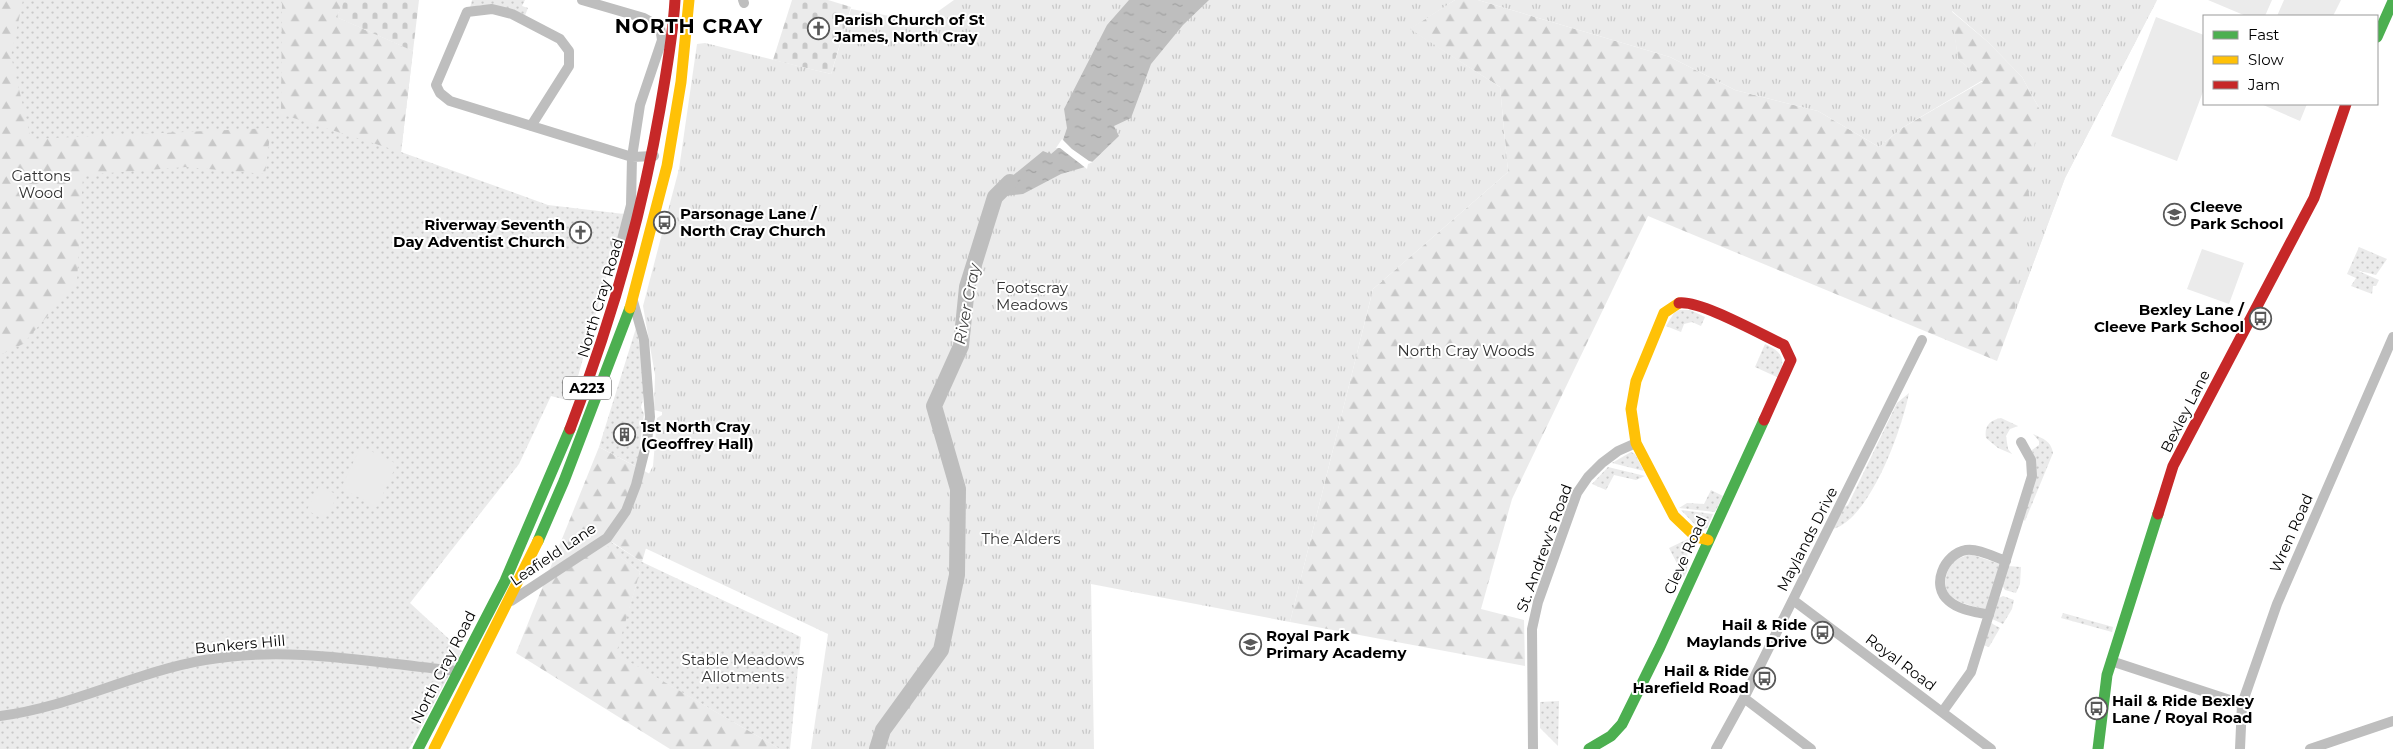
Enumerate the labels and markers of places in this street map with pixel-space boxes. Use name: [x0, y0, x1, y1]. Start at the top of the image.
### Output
place label: Parish Church of St James, North Cray: [833, 10, 985, 46]
church icon: Parish Church of St James, North Cray: [806, 16, 830, 40]
place label: Cleeve Park School: [2190, 197, 2283, 233]
school or university icon: Cleeve Park School: [2162, 203, 2186, 227]
place label: Parsonage Lane / North Cray Church: [680, 204, 826, 240]
bus stop icon: Parsonage Lane / North Cray Church: [652, 210, 676, 234]
place label: Riverway Seventh Day Adventist Church: [393, 215, 565, 251]
church icon: Riverway Seventh Day Adventist Church: [569, 221, 593, 245]
place label: Bexley Lane / Cleeve Park School: [2094, 300, 2245, 336]
bus stop icon: Bexley Lane / Cleeve Park School: [2248, 306, 2272, 330]
place label: 1st North Cray (Geoffrey Hall): [641, 417, 754, 453]
building icon: 1st North Cray (Geoffrey Hall): [613, 423, 637, 447]
place label: Hail & Ride Maylands Drive: [1686, 615, 1807, 651]
bus stop icon: Hail & Ride Maylands Drive: [1811, 621, 1835, 645]
place label: Royal Park Primary Academy: [1266, 626, 1407, 662]
school or university icon: Royal Park Primary Academy: [1238, 632, 1262, 656]
place label: Hail & Ride Harefield Road: [1632, 661, 1749, 697]
bus stop icon: Hail & Ride Harefield Road: [1753, 667, 1777, 691]
place label: Hail & Ride Bexley Lane / Royal Road: [2112, 691, 2255, 727]
bus stop icon: Hail & Ride Bexley Lane / Royal Road: [2084, 697, 2108, 721]

